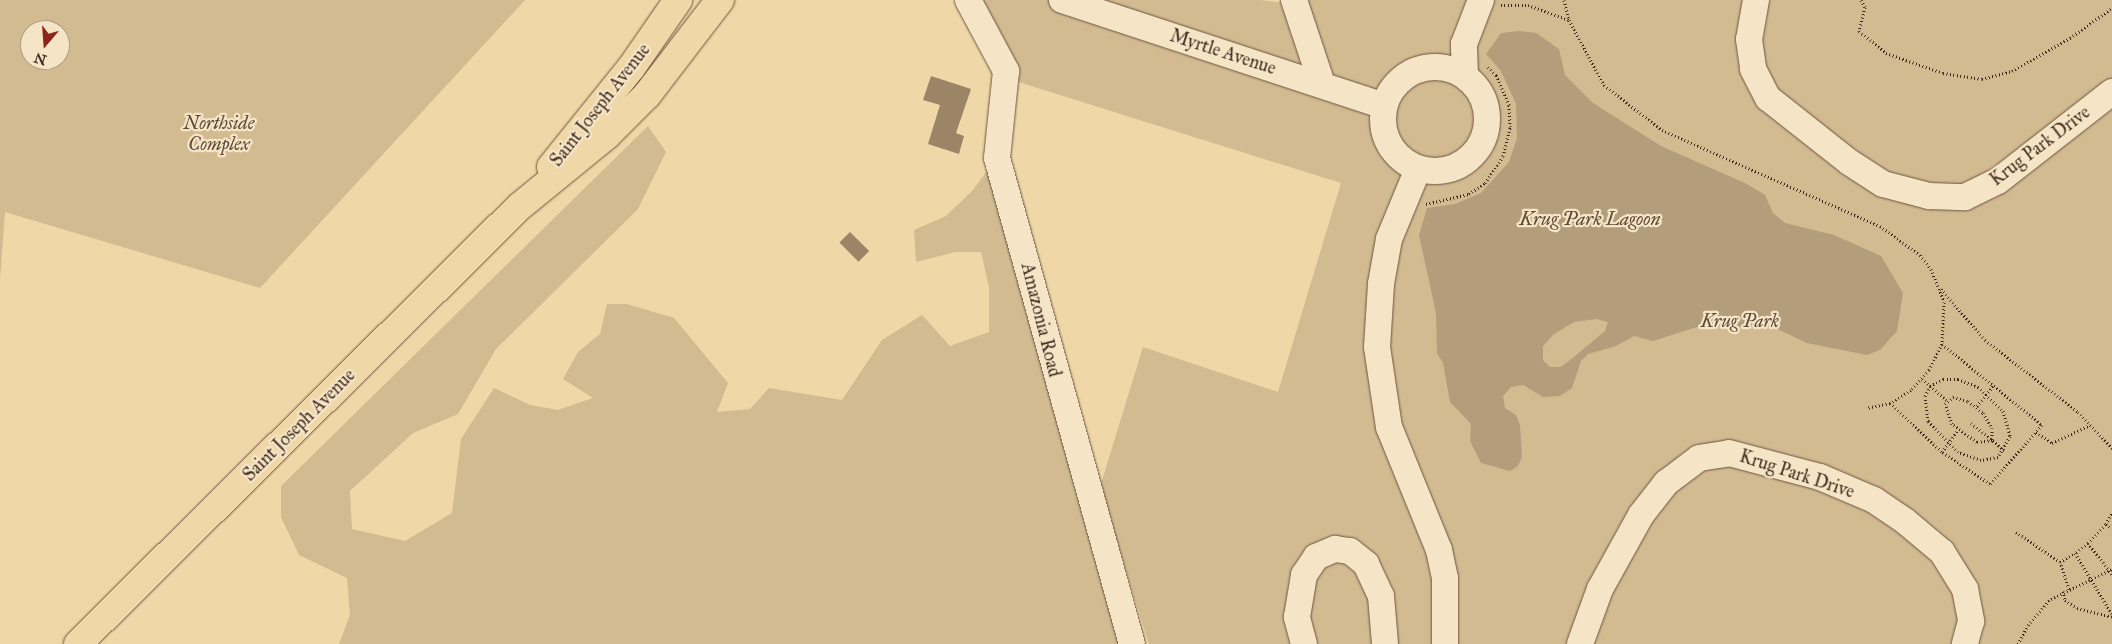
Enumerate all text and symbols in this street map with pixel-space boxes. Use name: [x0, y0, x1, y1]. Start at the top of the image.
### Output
north arrow: [20, 20, 70, 70]
street label: Myrtle Avenue: [1167, 25, 1279, 79]
street label: Saint Joseph Avenue: [545, 39, 655, 171]
text: N: [32, 49, 49, 69]
street label: Krug Park Drive: [1986, 101, 2094, 191]
park label: Northside Complex: [184, 113, 254, 156]
water label: Krug Park Lagoon: [1520, 208, 1660, 230]
street label: Amazonia Road: [1016, 261, 1066, 379]
park label: Krug Park: [1701, 310, 1779, 332]
street label: Saint Joseph Avenue: [238, 364, 360, 486]
street label: Krug Park Drive: [1737, 445, 1857, 503]

